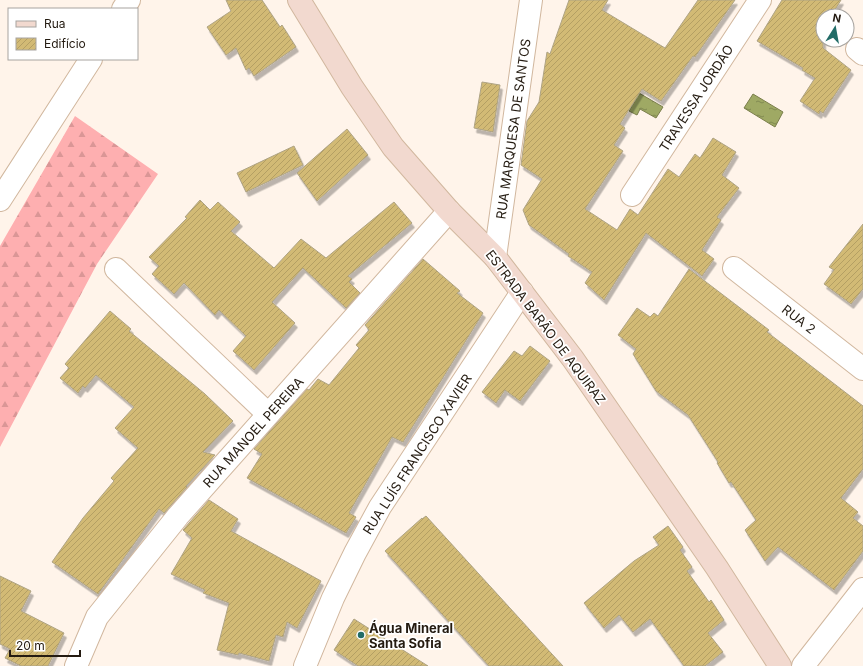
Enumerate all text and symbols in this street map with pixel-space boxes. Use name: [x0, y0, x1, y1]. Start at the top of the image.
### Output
legend: [8, 8, 138, 60]
north arrow: [815, 8, 855, 48]
text: N: [831, 11, 842, 26]
text: Rua: [44, 16, 66, 31]
text: Edifício: [44, 36, 86, 51]
street label: RUA MARQUESA DE SANTOS: [492, 38, 534, 220]
street label: TRAVESSA JORDÃO: [656, 42, 737, 154]
street label: ESTRADA BARÃO DE AQUIRAZ: [483, 247, 609, 407]
street label: RUA 2: [779, 301, 819, 337]
street label: RUA LUÍS FRANCISCO XAVIER: [359, 371, 475, 537]
street label: RUA MANOEL PEREIRA: [199, 374, 307, 490]
place label: Água Mineral Santa Sofia: [369, 620, 453, 651]
marker: Água Mineral Santa Sofia: [356, 630, 366, 640]
scale bar: [10, 632, 80, 658]
text: 20 m: [16, 638, 45, 653]

